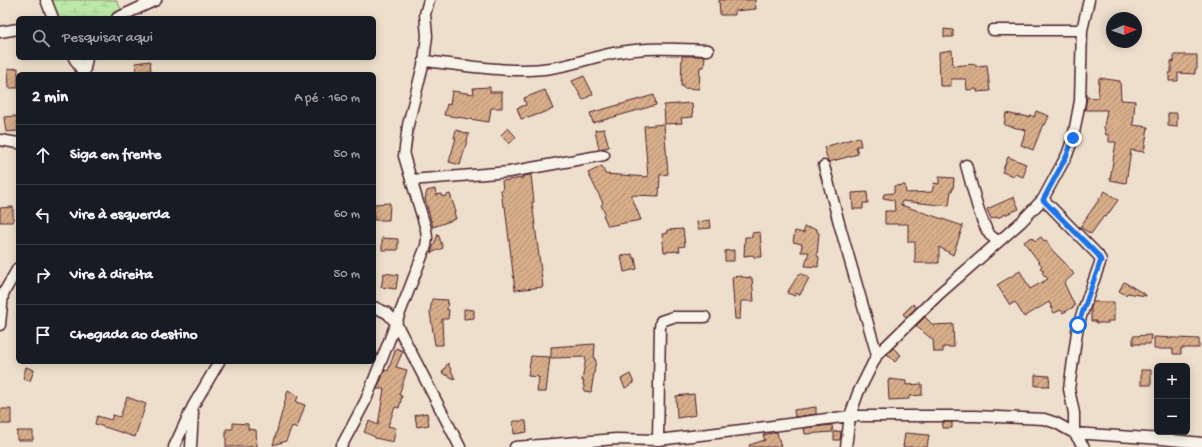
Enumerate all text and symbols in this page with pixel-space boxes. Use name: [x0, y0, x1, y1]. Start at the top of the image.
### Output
north arrow: [1106, 12, 1142, 48]
search box: [16, 16, 376, 60]
icon: search: [30, 27, 52, 49]
text: Pesquisar aqui: [62, 29, 153, 47]
text: 2 min: [32, 88, 68, 108]
text: A pé · 160 m: [294, 91, 360, 106]
route end: [1064, 129, 1082, 147]
icon: ahead: [32, 144, 54, 166]
text: Siga em frente: [70, 146, 161, 164]
text: 50 m: [333, 147, 360, 162]
icon: left: [32, 204, 54, 226]
text: Vire à esquerda: [70, 206, 170, 224]
text: 60 m: [334, 207, 360, 222]
icon: right: [32, 264, 54, 286]
text: Vire à direita: [70, 266, 153, 284]
text: 50 m: [333, 267, 360, 282]
route start: [1069, 316, 1087, 334]
icon: arrive: [32, 324, 54, 346]
text: Chegada ao destino: [70, 326, 197, 344]
map controls: [1154, 363, 1190, 435]
button: +: [1154, 363, 1190, 399]
button: −: [1154, 399, 1190, 435]

